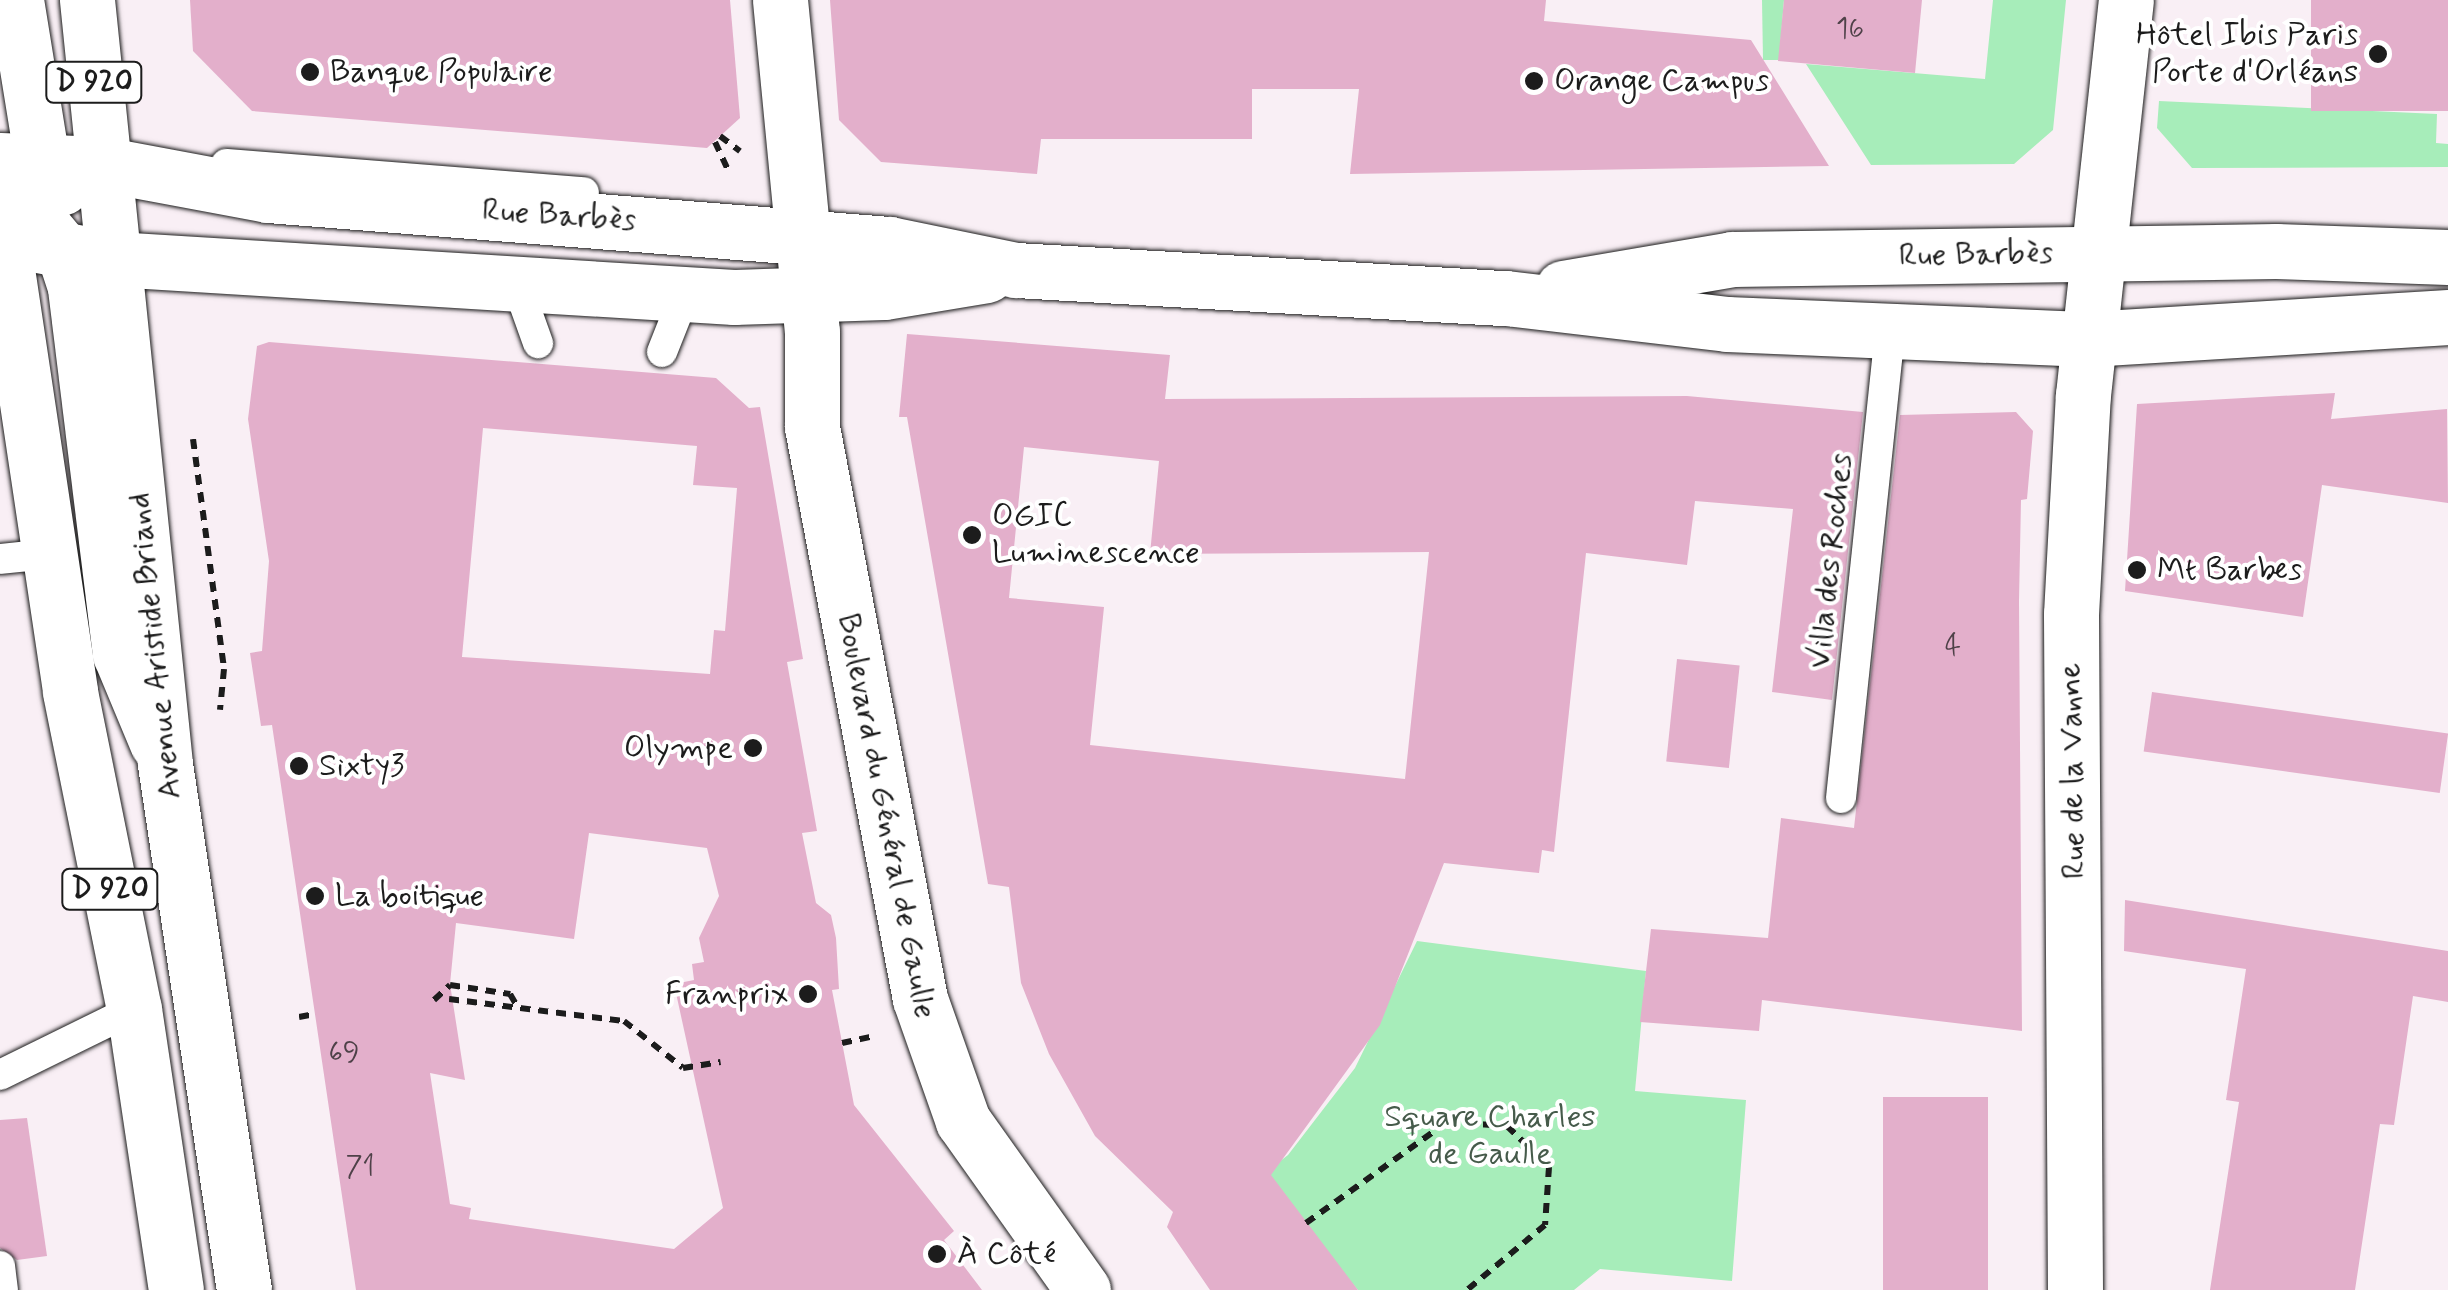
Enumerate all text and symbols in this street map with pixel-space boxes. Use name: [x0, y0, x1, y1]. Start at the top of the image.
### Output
house number: 16: [1836, 13, 1864, 47]
place label: Hôtel Ibis Paris Porte d'Orléans: [2142, 17, 2358, 92]
marker: Hôtel Ibis Paris Porte d'Orléans: [2367, 43, 2389, 65]
place label: Banque Populaire: [330, 53, 553, 91]
road number: D 920: [44, 57, 144, 107]
marker: Banque Populaire: [299, 61, 321, 83]
place label: Orange Campus: [1554, 62, 1769, 100]
marker: Orange Campus: [1523, 70, 1545, 92]
street label: Rue Barbès: [482, 192, 636, 240]
street label: Rue Barbès: [1900, 234, 2052, 276]
street label: Villa des Roches: [1801, 453, 1861, 669]
street label: Avenue Aristide Briand: [120, 488, 190, 804]
place label: OGIC Luminescence: [992, 498, 1200, 573]
marker: OGIC Luminescence: [961, 524, 983, 546]
place label: Mt Barbes: [2157, 551, 2301, 589]
marker: Mt Barbes: [2126, 559, 2148, 581]
street label: Boulevard du Général de Gaulle: [829, 615, 943, 1017]
house number: 4: [1945, 630, 1961, 664]
street label: Rue de la Vanne: [2052, 660, 2094, 882]
place label: Olympe: [624, 729, 733, 767]
marker: Olympe: [742, 737, 764, 759]
place label: Sixty3: [319, 747, 405, 785]
marker: Sixty3: [288, 755, 310, 777]
road number: D 920: [60, 864, 160, 914]
place label: La boitique: [335, 877, 482, 915]
marker: La boitique: [304, 885, 326, 907]
place label: Franprix: [665, 975, 788, 1013]
marker: Franprix: [797, 983, 819, 1005]
house number: 69: [328, 1037, 360, 1071]
park label: Square Charles de Gaulle: [1384, 1099, 1596, 1174]
house number: 71: [345, 1151, 375, 1185]
place label: À Côté: [957, 1235, 1056, 1273]
marker: À Côté: [926, 1243, 948, 1265]

